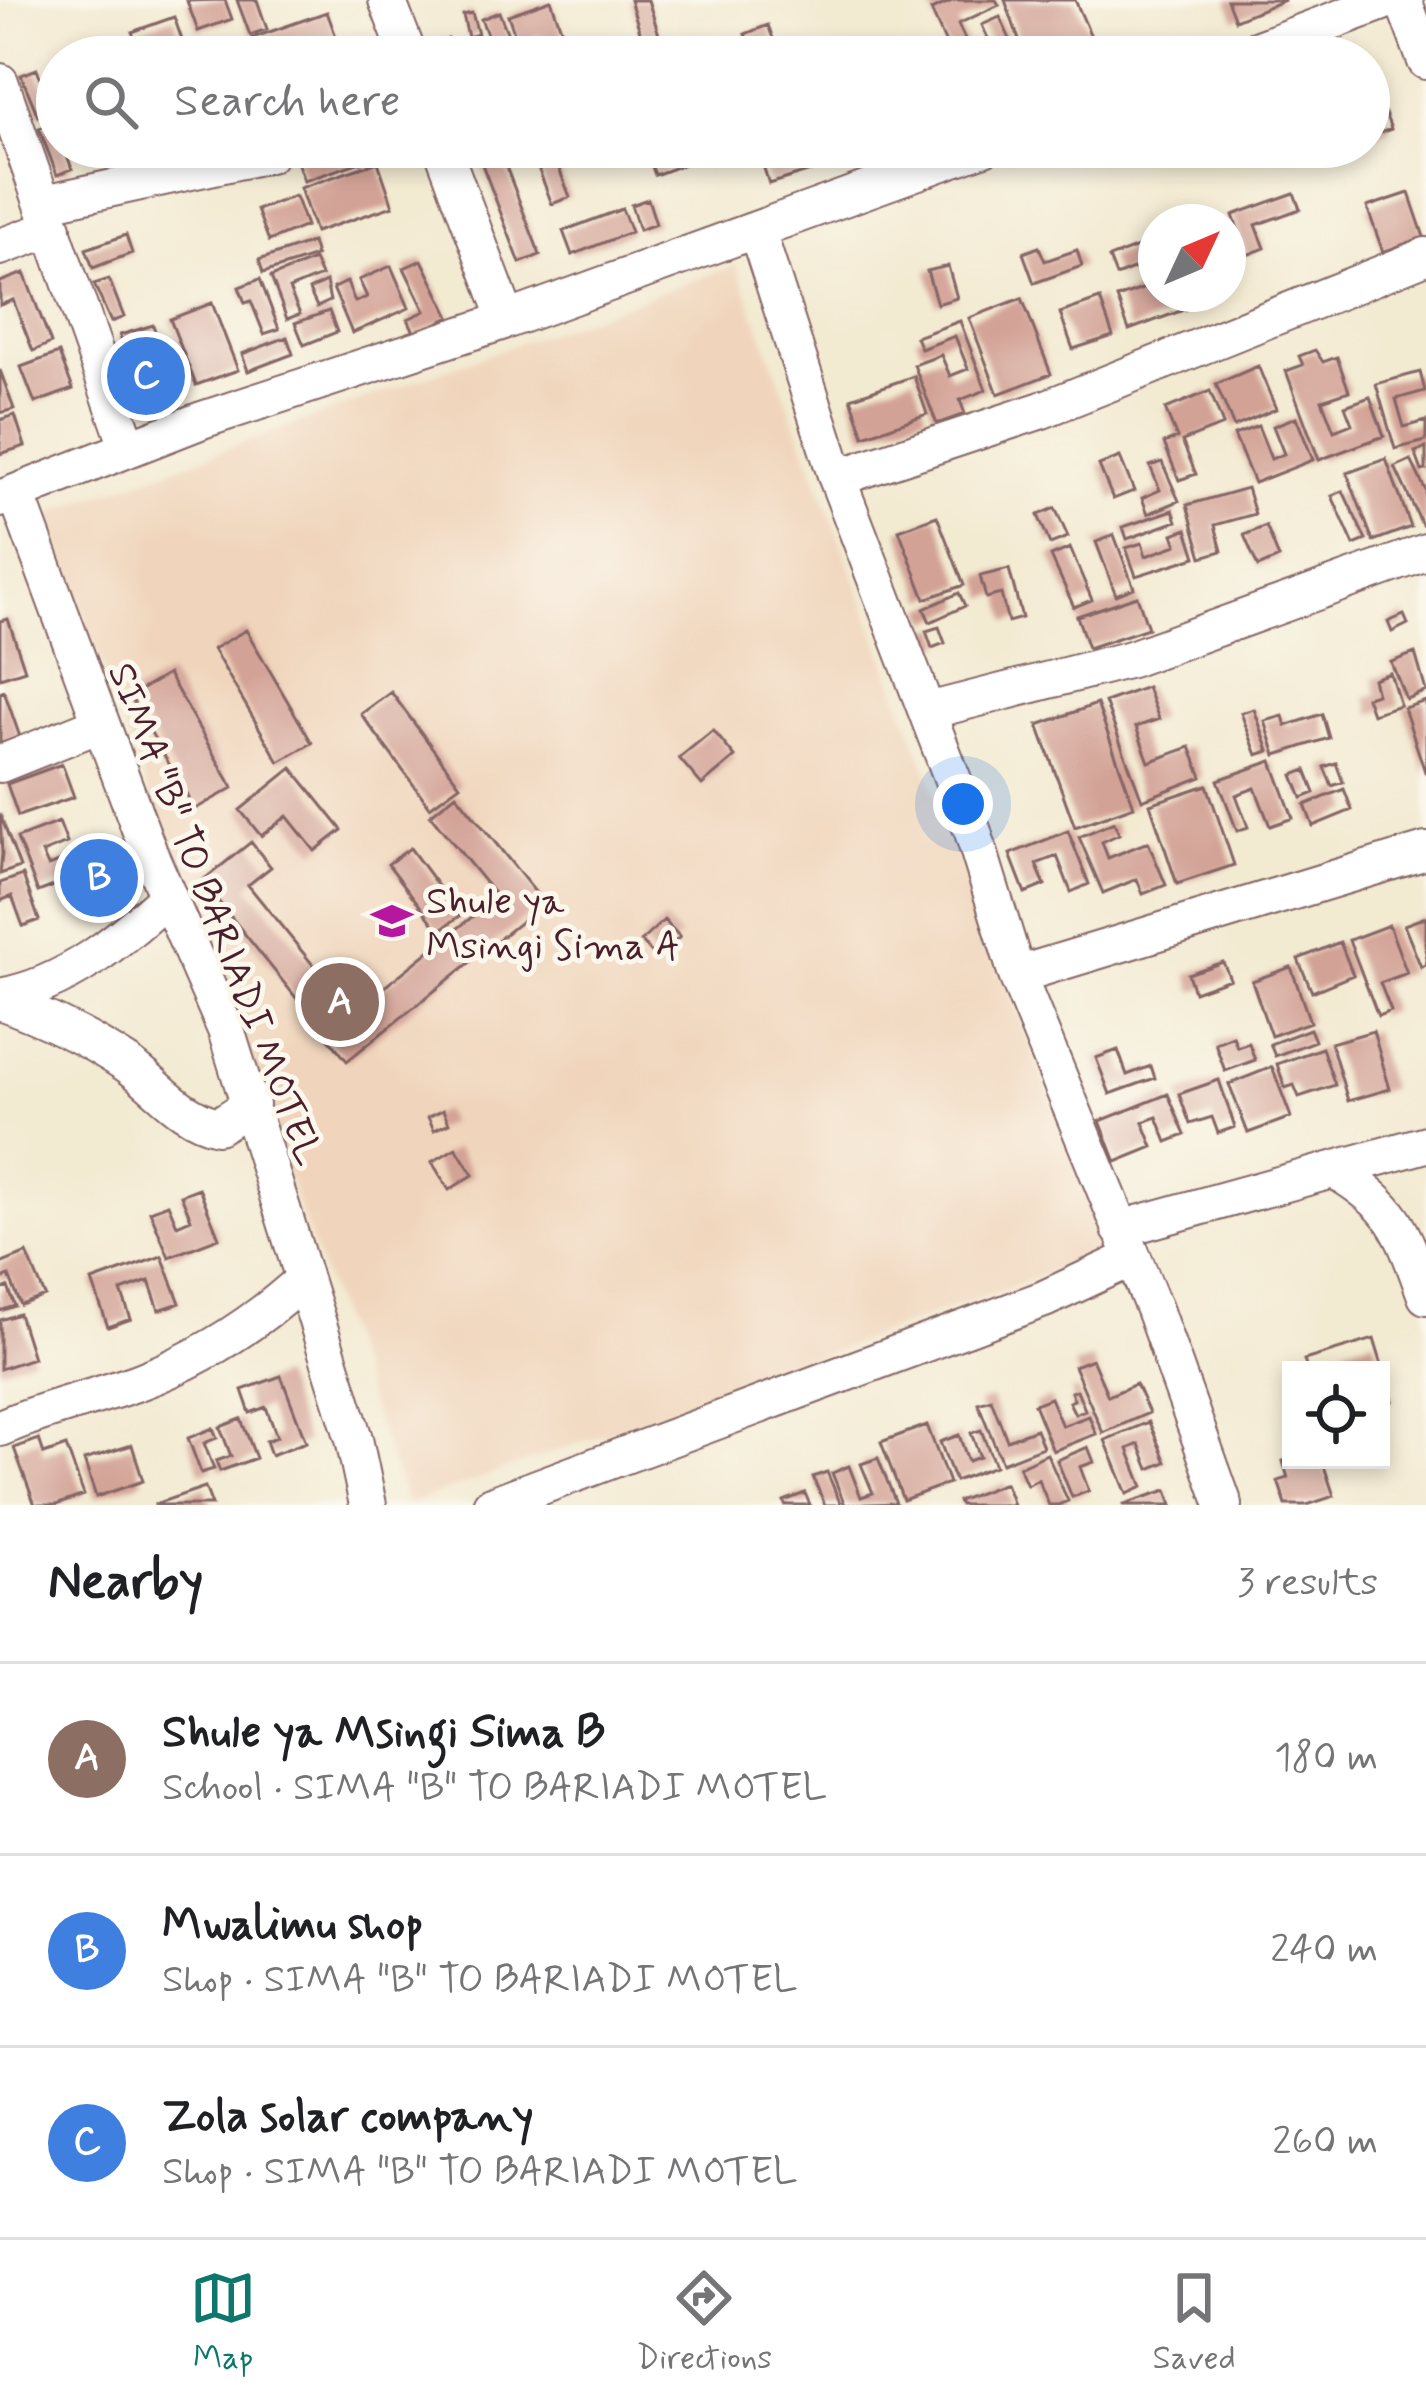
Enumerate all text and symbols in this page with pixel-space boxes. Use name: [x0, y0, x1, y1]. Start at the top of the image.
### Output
search box: [36, 36, 1390, 168]
icon: search: [78, 69, 144, 135]
text: Search here: [174, 73, 401, 132]
north arrow: [1138, 204, 1246, 312]
pin: C: [107, 331, 185, 421]
street label: SIMA "B" TO BARIADI MOTEL: [97, 649, 337, 1177]
your location: [933, 774, 993, 834]
pin: B: [60, 833, 138, 923]
place label: Shule ya Msingi Sima A: [426, 877, 680, 973]
school or university icon: Shule ya Msingi Sima A: [369, 898, 415, 944]
pin: A: [301, 957, 379, 1047]
map controls: [1282, 1361, 1390, 1469]
button: locate: [1282, 1361, 1390, 1469]
text: Nearby: [48, 1550, 203, 1616]
text: 3 results: [1237, 1558, 1378, 1609]
text: Shule ya Msingi Sima B: [162, 1704, 604, 1763]
text: A: [74, 1733, 100, 1784]
text: 180 m: [1274, 1733, 1378, 1784]
text: School · SIMA "B" TO BARIADI MOTEL: [162, 1763, 827, 1814]
text: Mwalimu shop: [162, 1896, 423, 1955]
text: B: [75, 1925, 99, 1976]
text: 240 m: [1270, 1925, 1378, 1976]
text: Shop · SIMA "B" TO BARIADI MOTEL: [162, 1955, 797, 2006]
text: Zola solar company: [162, 2088, 534, 2147]
text: C: [73, 2117, 101, 2168]
text: 260 m: [1272, 2117, 1378, 2168]
text: Shop · SIMA "B" TO BARIADI MOTEL: [162, 2147, 797, 2198]
tab: Map: [190, 2265, 256, 2381]
tab: Directions: [636, 2265, 772, 2381]
tab: Saved: [1152, 2265, 1236, 2381]

